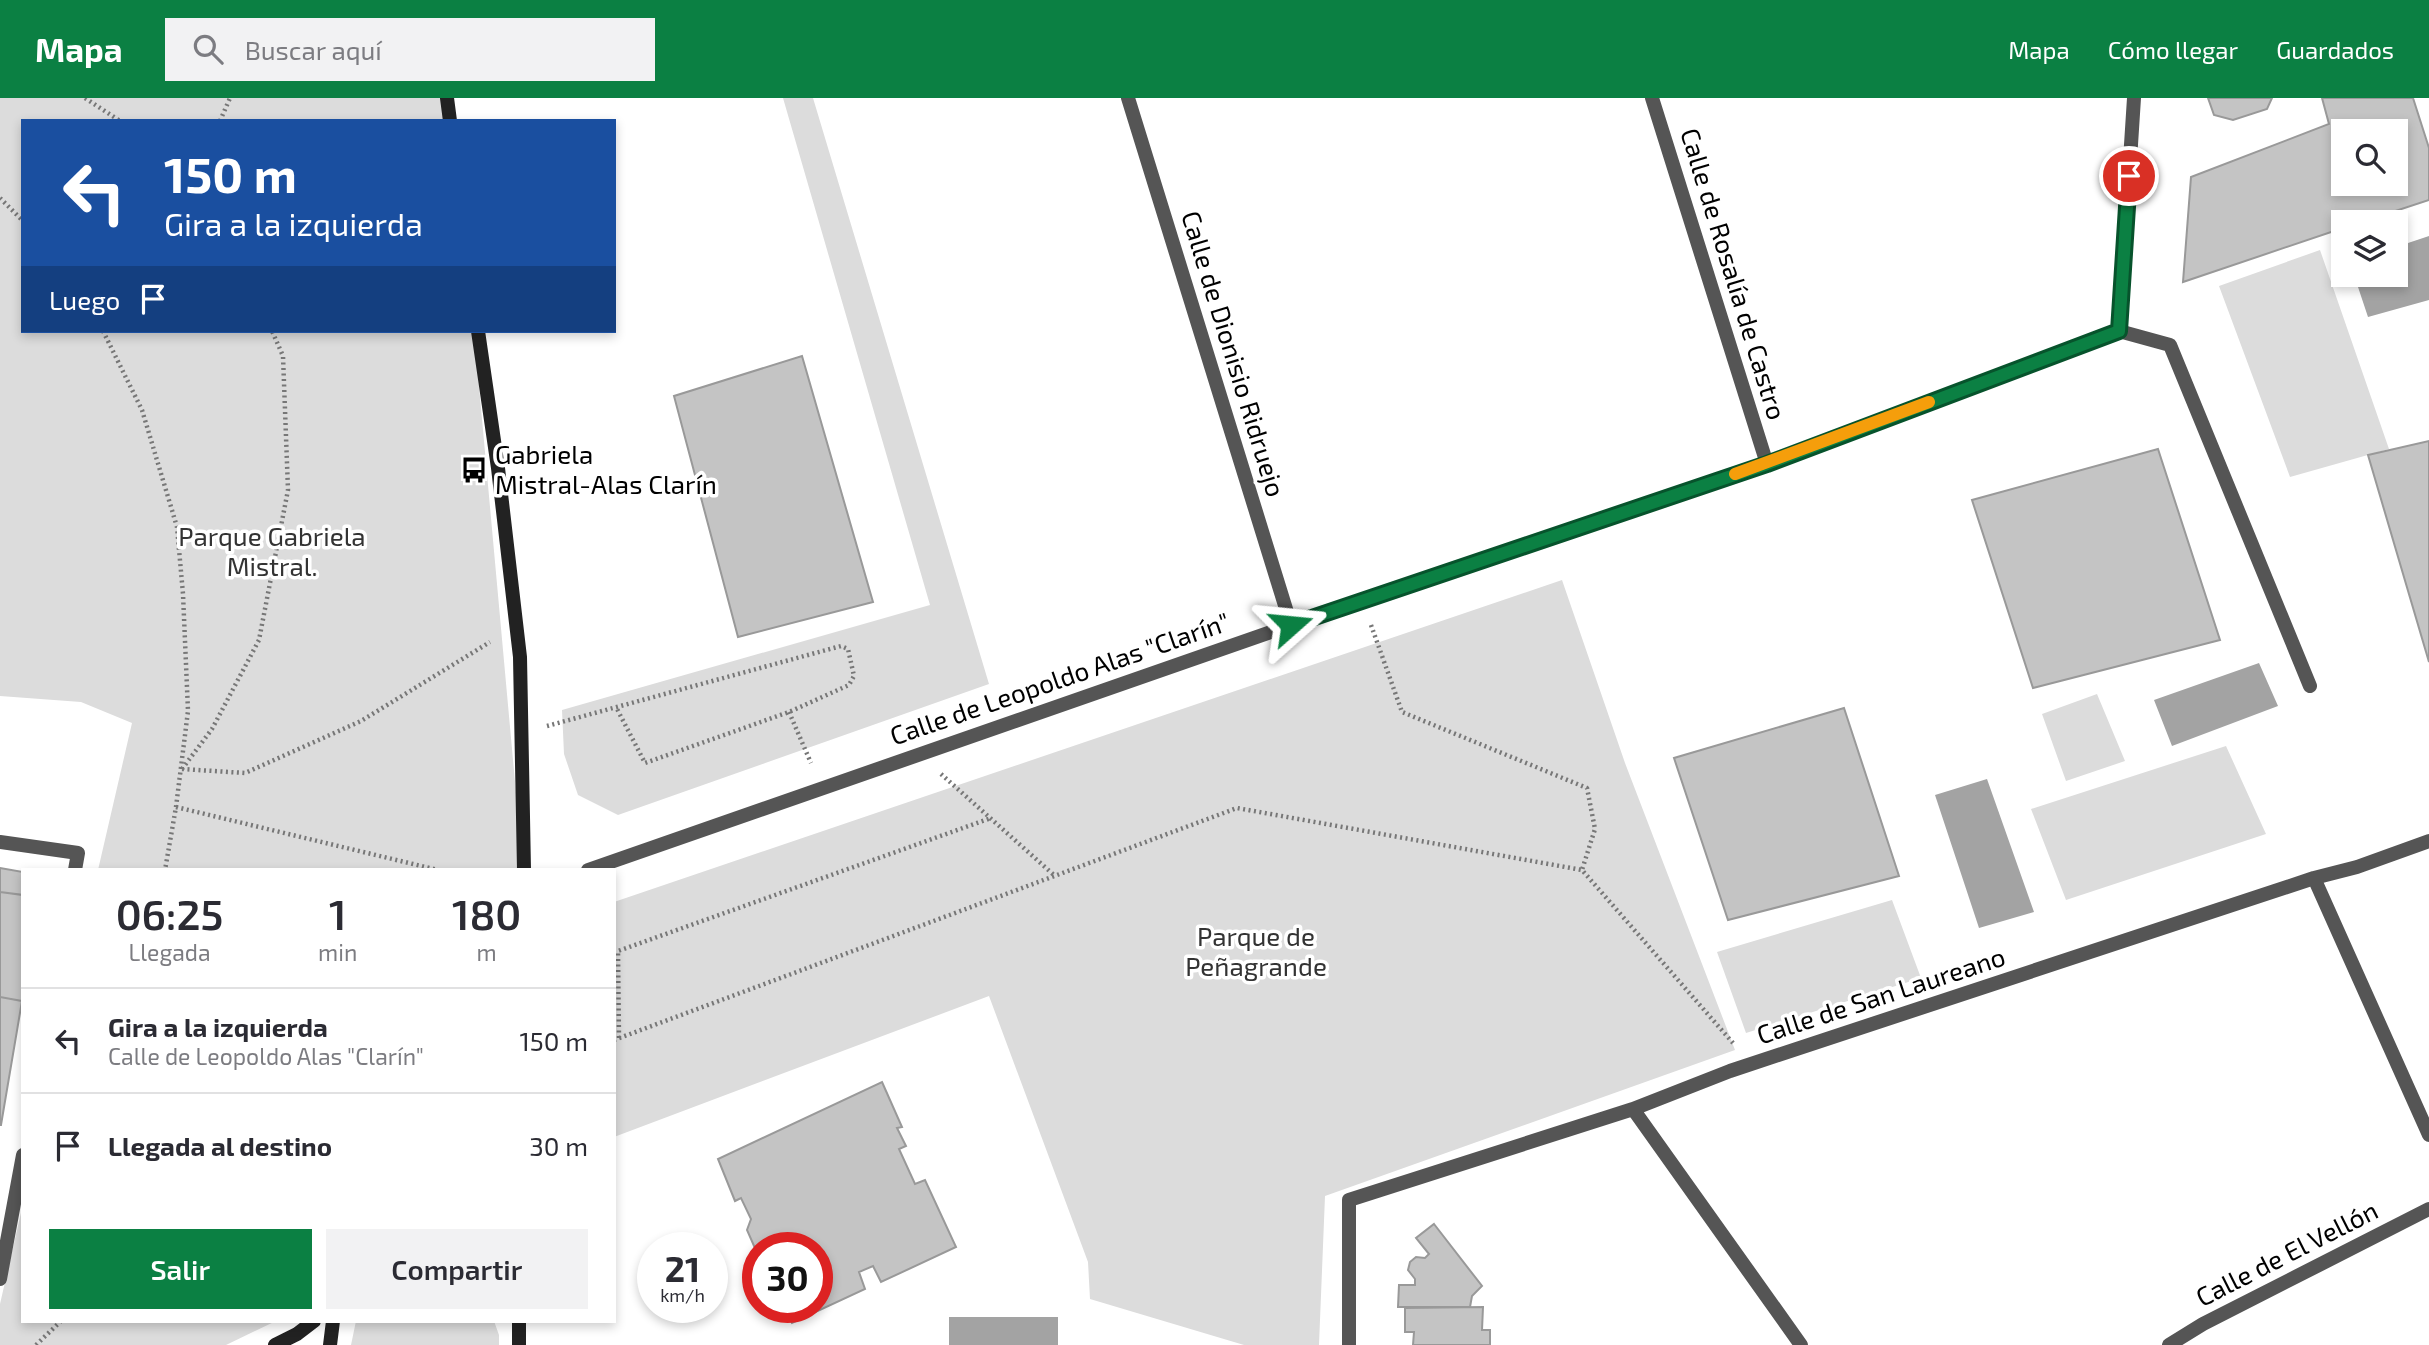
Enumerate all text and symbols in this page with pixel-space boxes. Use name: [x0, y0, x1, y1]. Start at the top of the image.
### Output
search box: [165, 18, 655, 81]
text: Mapa: [35, 29, 123, 69]
icon: search: [189, 30, 227, 68]
text: Buscar aquí: [245, 34, 382, 65]
text: Mapa: [2008, 35, 2070, 64]
text: Cómo llegar: [2108, 35, 2238, 64]
text: Guardados: [2276, 35, 2394, 64]
map controls: [2331, 119, 2408, 287]
button: search: [2331, 119, 2408, 196]
street label: Calle de Rosalía de Castro: [1675, 124, 1794, 423]
text: 150 m: [164, 144, 297, 203]
pin: [2099, 146, 2159, 206]
icon: left: [49, 147, 140, 238]
icon: arrive: [2110, 157, 2148, 195]
text: Gira a la izquierda: [164, 204, 423, 242]
street label: Calle de Dionisio Ridruejo: [1176, 207, 1293, 500]
button: layers: [2331, 210, 2408, 287]
icon: arrive: [134, 280, 172, 318]
text: Luego: [49, 284, 120, 315]
place label: Gabriela Mistral-Alas Clarín: [495, 438, 717, 499]
bus stop icon: Gabriela Mistral-Alas Clarín: [459, 455, 489, 485]
park label: Parque Gabriela Mistral.: [178, 520, 366, 581]
position arrow: [1254, 588, 1328, 662]
street label: Calle de Leopoldo Alas "Clarín": [886, 605, 1233, 750]
text: 06:25: [116, 888, 223, 938]
text: 1: [329, 888, 346, 938]
text: 180: [452, 888, 521, 938]
park label: Parque de Peñagrande: [1185, 920, 1327, 981]
text: Llegada: [128, 938, 211, 966]
text: min: [318, 938, 357, 966]
text: m: [477, 938, 497, 966]
street label: Calle de San Laureano: [1752, 940, 2009, 1049]
text: Gira a la izquierda: [108, 1011, 328, 1042]
icon: left: [49, 1022, 87, 1060]
text: 150 m: [519, 1025, 588, 1056]
text: Calle de Leopoldo Alas "Clarín": [108, 1042, 424, 1070]
icon: arrive: [49, 1127, 87, 1165]
text: Llegada al destino: [108, 1130, 332, 1161]
text: 30 m: [529, 1130, 588, 1161]
street label: Calle de El Vellón: [2190, 1193, 2382, 1312]
button: Salir: [49, 1229, 312, 1309]
button: Compartir: [326, 1229, 588, 1309]
speed limit sign: 30: [742, 1232, 833, 1323]
text: 21: [665, 1247, 700, 1289]
text: km/h: [660, 1284, 705, 1306]

